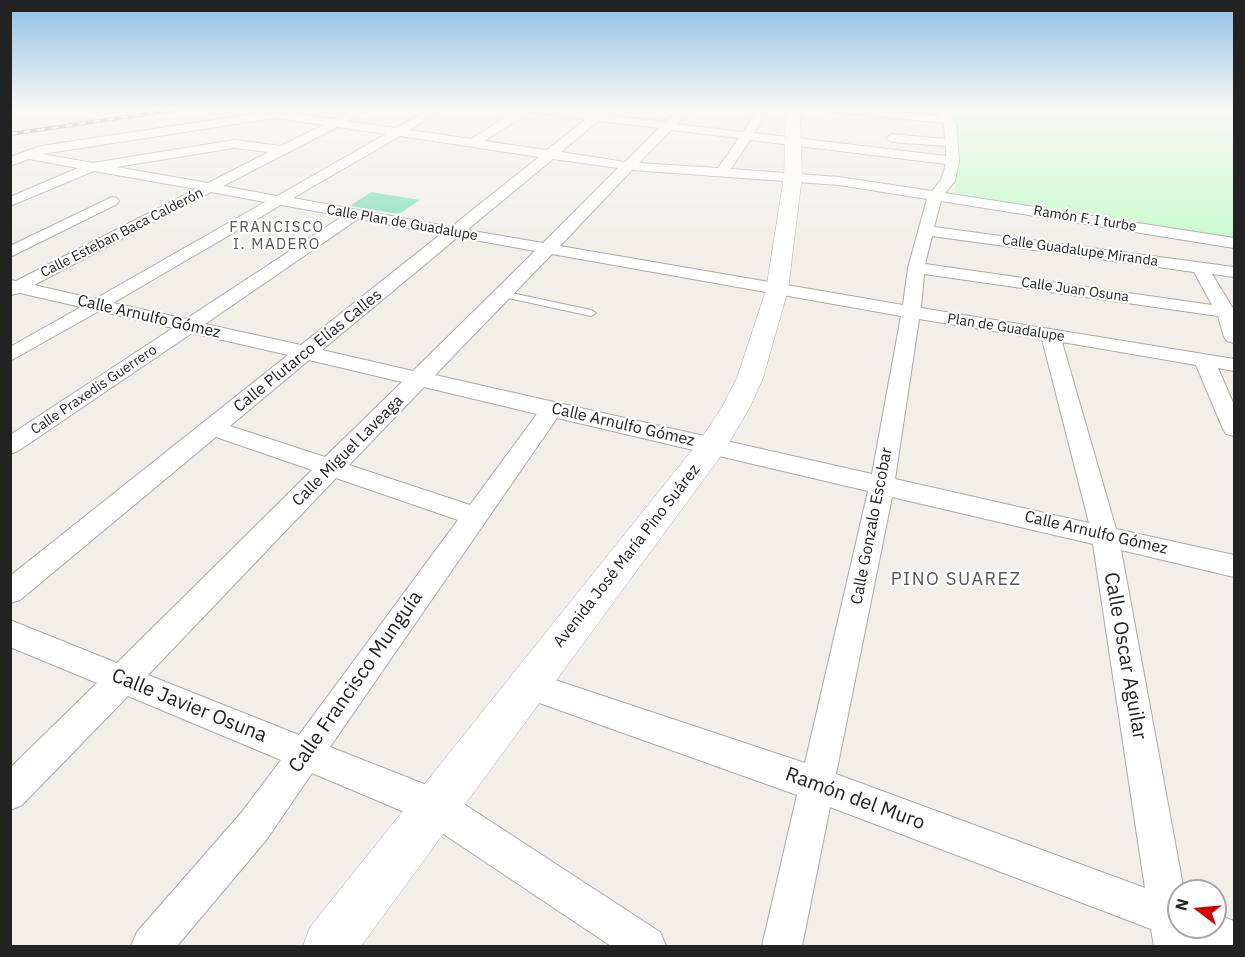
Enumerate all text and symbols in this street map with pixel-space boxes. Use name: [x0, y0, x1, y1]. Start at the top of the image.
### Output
street label: Calle Esteban Baca Calderón: [38, 185, 206, 281]
street label: Calle Plan de Guadalupe: [325, 201, 479, 245]
street label: Ramón F. I turbe: [1032, 203, 1138, 235]
district label: FRANCISCO I. MADERO: [229, 219, 325, 254]
street label: Calle Guadalupe Miranda: [1001, 232, 1159, 270]
street label: Calle Juan Osuna: [1020, 274, 1130, 306]
street label: Calle Plutarco Elías Calles: [230, 285, 386, 417]
street label: Calle Arnulfo Gómez: [76, 291, 222, 343]
street label: Plan de Guadalupe: [946, 310, 1066, 346]
street label: Calle Praxedis Guerrero: [28, 342, 160, 438]
street label: Calle Miguel Laveaga: [288, 391, 408, 511]
street label: Calle Arnulfo Gómez: [550, 399, 696, 451]
street label: Calle Gonzalo Escobar: [847, 446, 897, 606]
street label: Avenida José María Pino Suárez: [550, 461, 704, 651]
street label: Calle Arnulfo Gómez: [1023, 507, 1169, 559]
district label: PINO SUAREZ: [891, 569, 1021, 591]
street label: Calle Oscar Aguilar: [1098, 571, 1152, 741]
street label: Calle Francisco Munguía: [284, 586, 428, 778]
street label: Calle Javier Osuna: [108, 664, 270, 748]
street label: Ramón del Muro: [782, 763, 928, 835]
north arrow: [1167, 879, 1227, 939]
text: N: [1170, 896, 1193, 913]

